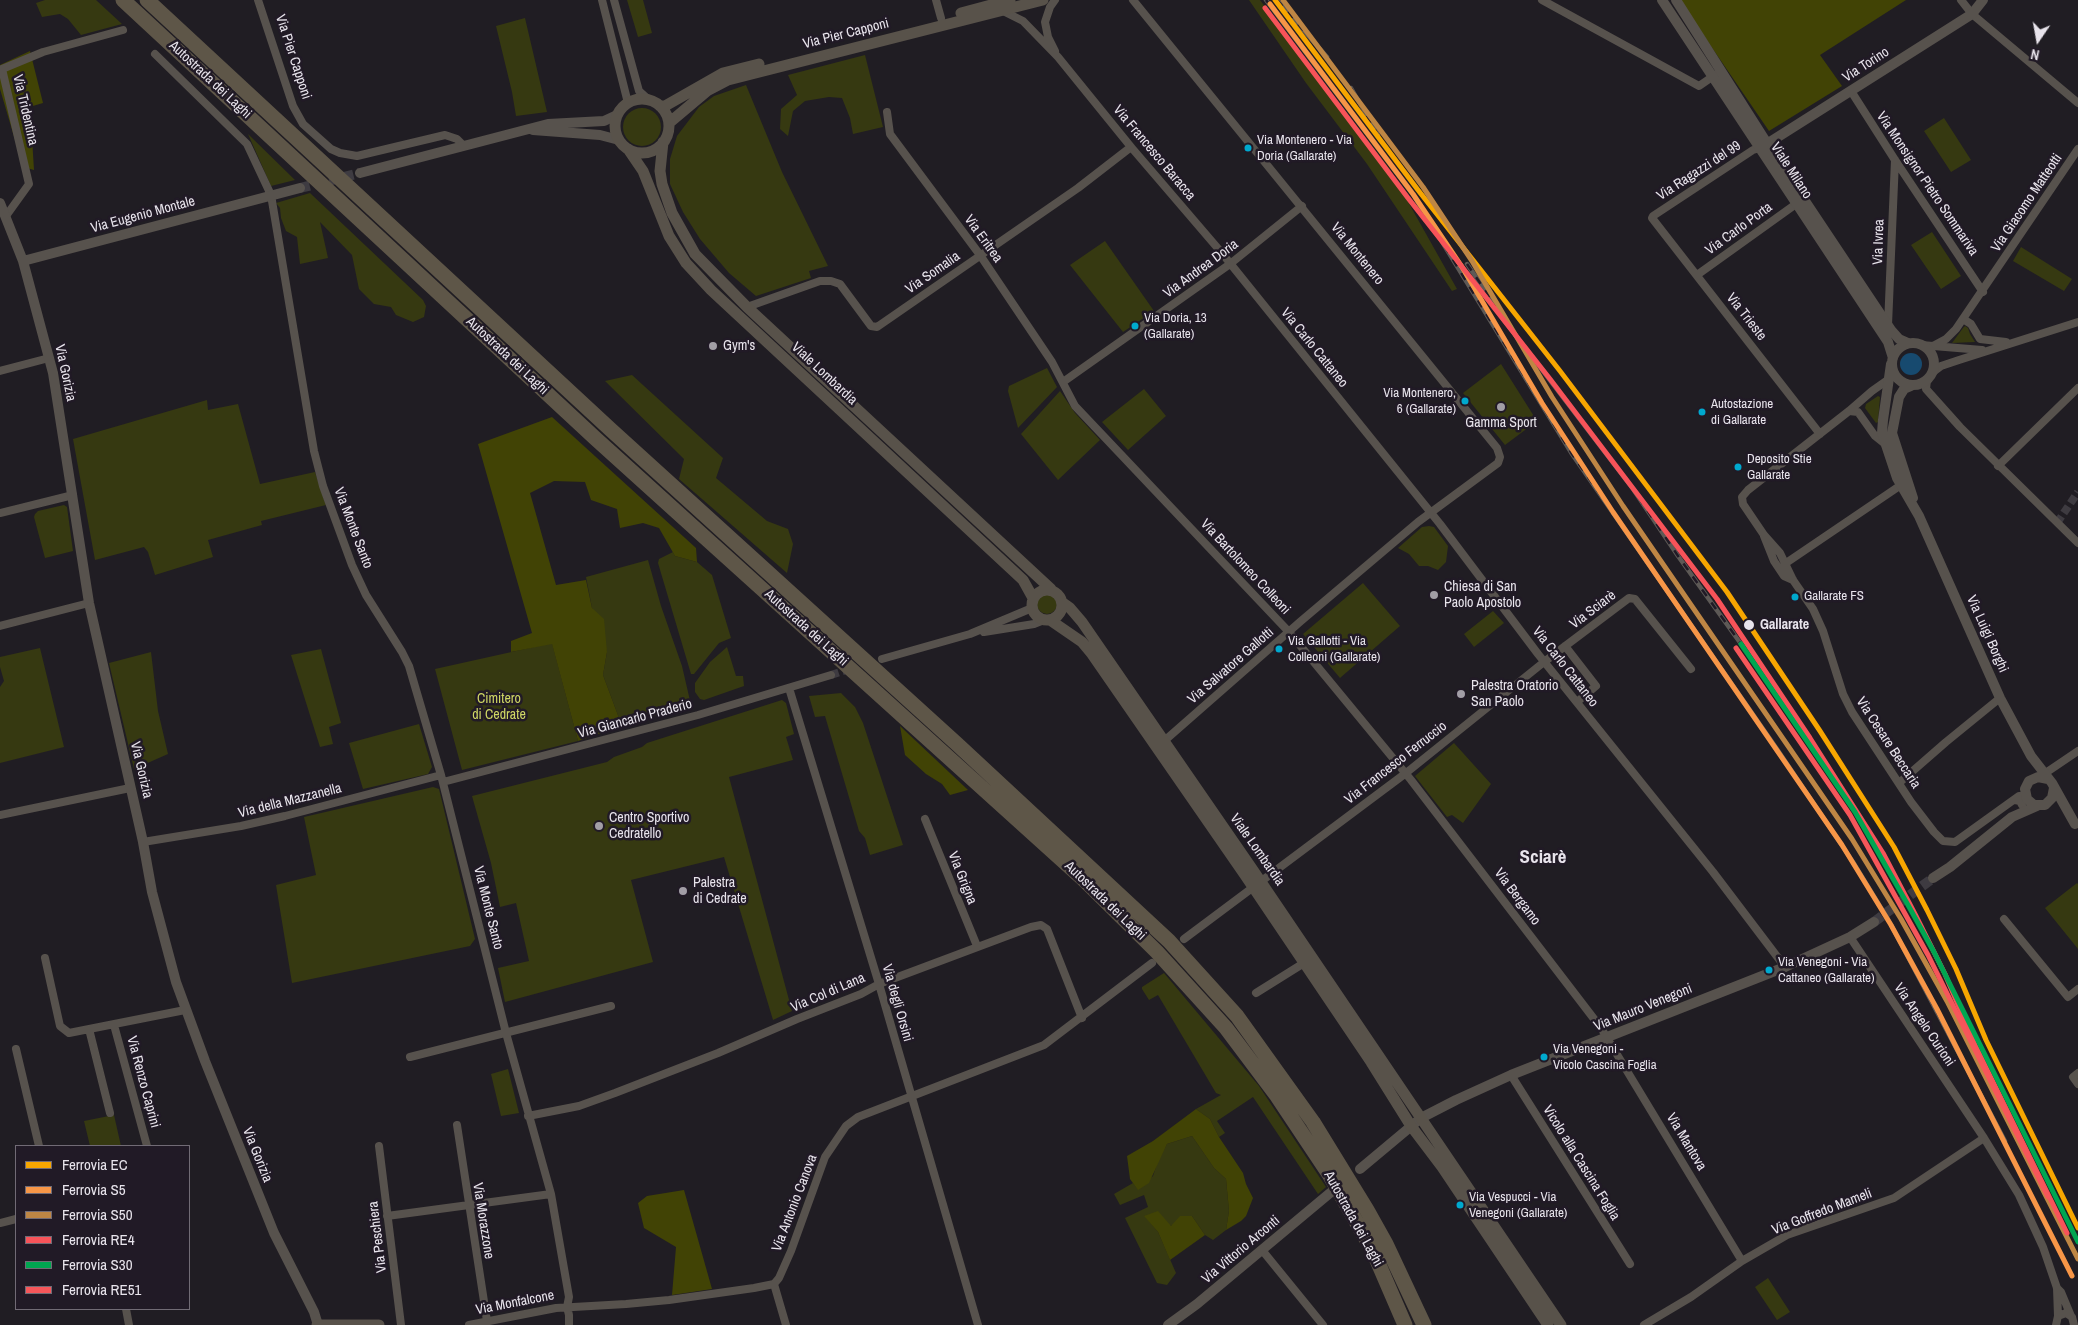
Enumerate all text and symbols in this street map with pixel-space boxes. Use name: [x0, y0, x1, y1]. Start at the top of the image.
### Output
street label: Via Pier Capponi: [271, 13, 315, 101]
street label: Via Pier Capponi: [801, 15, 891, 53]
north arrow: [2013, 15, 2063, 65]
street label: Autostrada dei Laghi: [165, 38, 255, 122]
street label: Via Torino: [1840, 44, 1892, 86]
text: N: [2029, 45, 2041, 64]
street label: Via Tridentina: [9, 73, 41, 147]
street label: Via Francesco Baracca: [1109, 102, 1199, 204]
street label: Via Monsignor Pietro Sommariva: [1872, 109, 1982, 259]
place label: Via Montenero - Via Doria (Gallarate): [1257, 133, 1352, 164]
street label: Via Ragazzi del 99: [1654, 138, 1744, 204]
street label: Viale Milano: [1767, 140, 1815, 202]
marker: Via Montenero - Via Doria (Gallarate): [1243, 143, 1253, 153]
street label: Via Giacomo Matteotti: [1988, 151, 2066, 255]
street label: Via Eugenio Montale: [89, 193, 197, 237]
street label: Via Carlo Porta: [1702, 199, 1776, 259]
street label: Via Eritrea: [960, 212, 1006, 266]
street label: Via Ivrea: [1870, 219, 1888, 265]
street label: Via Montenero: [1327, 220, 1387, 288]
street label: Via Andrea Doria: [1160, 236, 1242, 302]
street label: Via Somalia: [903, 248, 963, 298]
street label: Via Trieste: [1722, 290, 1770, 344]
street label: Via Carlo Cattaneo: [1277, 305, 1351, 391]
place label: Via Doria, 13 (Gallarate): [1144, 311, 1207, 342]
street label: Autostrada dei Laghi: [462, 314, 552, 398]
marker: Via Doria, 13 (Gallarate): [1130, 321, 1140, 331]
place label: Gym's: [723, 338, 755, 354]
street label: Viale Lombardia: [788, 339, 860, 409]
marker: Gym's: [707, 340, 719, 352]
street label: Via Gorizia: [51, 343, 79, 403]
place label: Via Montenero, 6 (Gallarate): [1383, 386, 1456, 417]
marker: Via Montenero, 6 (Gallarate): [1460, 396, 1470, 406]
place label: Autostazione di Gallarate: [1711, 397, 1773, 428]
marker: Gamma Sport: [1495, 401, 1507, 413]
marker: Autostazione di Gallarate: [1697, 407, 1707, 417]
place label: Gamma Sport: [1465, 415, 1537, 431]
place label: Deposito Stie Gallarate: [1747, 452, 1812, 483]
marker: Deposito Stie Gallarate: [1733, 462, 1743, 472]
street label: Via Monte Santo: [330, 485, 376, 571]
street label: Via Bartolomeo Colleoni: [1196, 516, 1294, 618]
place label: Chiesa di San Paolo Apostolo: [1444, 579, 1521, 612]
street label: Autostrada dei Laghi: [761, 586, 851, 670]
street label: Via Sciarè: [1567, 587, 1619, 633]
marker: Chiesa di San Paolo Apostolo: [1428, 589, 1440, 601]
place label: Gallarate FS: [1804, 589, 1864, 605]
marker: Gallarate FS: [1790, 592, 1800, 602]
street label: Via Luigi Borghi: [1962, 593, 2012, 675]
place label: Gallarate: [1760, 617, 1809, 633]
marker: Gallarate: [1742, 618, 1756, 632]
street label: Via Carlo Cattaneo: [1528, 623, 1602, 711]
street label: Via Salvatore Gallotti: [1185, 624, 1277, 708]
place label: Via Gallotti - Via Colleoni (Gallarate): [1288, 634, 1380, 665]
marker: Via Gallotti - Via Colleoni (Gallarate): [1274, 644, 1284, 654]
place label: Palestra Oratorio San Paolo: [1471, 678, 1558, 710]
marker: Palestra Oratorio San Paolo: [1455, 688, 1467, 700]
park label: Cimitero di Cedrate: [472, 691, 526, 724]
street label: Via Cesare Beccaria: [1852, 694, 1924, 792]
street label: Via Giancarlo Praderio: [576, 696, 694, 742]
street label: Via Francesco Ferruccio: [1342, 718, 1450, 808]
street label: Via Gorizia: [126, 740, 156, 800]
street label: Via della Mazzanella: [237, 780, 343, 822]
place label: Centro Sportivo Cedratello: [609, 810, 689, 842]
street label: Viale Lombardia: [1226, 811, 1288, 889]
marker: Centro Sportivo Cedratello: [593, 820, 605, 832]
district label: Sciarè: [1520, 847, 1566, 869]
street label: Via Grigna: [944, 849, 980, 907]
street label: Autostrada dei Laghi: [1061, 858, 1149, 944]
street label: Via Monte Santo: [470, 865, 506, 951]
street label: Via Bergamo: [1490, 865, 1544, 929]
place label: Palestra di Cedrate: [693, 875, 747, 908]
marker: Palestra di Cedrate: [677, 885, 689, 897]
place label: Via Venegoni - Via Cattaneo (Gallarate): [1778, 955, 1875, 986]
street label: Via degli Orsini: [878, 962, 916, 1044]
marker: Via Venegoni - Via Cattaneo (Gallarate): [1764, 965, 1774, 975]
street label: Via Col di Lana: [788, 970, 868, 1016]
street label: Via Angelo Curioni: [1890, 980, 1958, 1070]
street label: Via Mauro Venegoni: [1591, 981, 1695, 1035]
street label: Via Renzo Caprini: [123, 1034, 163, 1130]
place label: Via Venegoni - Vicolo Cascina Foglia: [1553, 1042, 1657, 1073]
marker: Via Venegoni - Vicolo Cascina Foglia: [1539, 1052, 1549, 1062]
street label: Vicolo alla Cascina Foglia: [1539, 1102, 1623, 1224]
street label: Via Mantova: [1662, 1110, 1710, 1174]
street label: Via Gorizia: [238, 1125, 276, 1185]
legend: [15, 1145, 190, 1310]
street label: Via Antonio Canova: [769, 1152, 821, 1254]
text: Ferrovia EC: [62, 1154, 128, 1175]
street label: Autostrada dei Laghi: [1320, 1168, 1386, 1270]
text: Ferrovia S5: [62, 1179, 126, 1200]
street label: Via Morazzone: [469, 1182, 497, 1260]
street label: Via Goffredo Mameli: [1770, 1185, 1874, 1239]
place label: Via Vespucci - Via Venegoni (Gallarate): [1469, 1190, 1567, 1221]
street label: Via Peschiera: [365, 1200, 391, 1274]
marker: Via Vespucci - Via Venegoni (Gallarate): [1455, 1200, 1465, 1210]
text: Ferrovia S50: [62, 1204, 133, 1225]
street label: Via Vittorio Arconti: [1199, 1213, 1283, 1287]
text: Ferrovia RE4: [62, 1229, 135, 1250]
text: Ferrovia S30: [62, 1254, 133, 1275]
text: Ferrovia RE51: [62, 1279, 141, 1300]
street label: Via Monfalcone: [474, 1287, 556, 1319]

